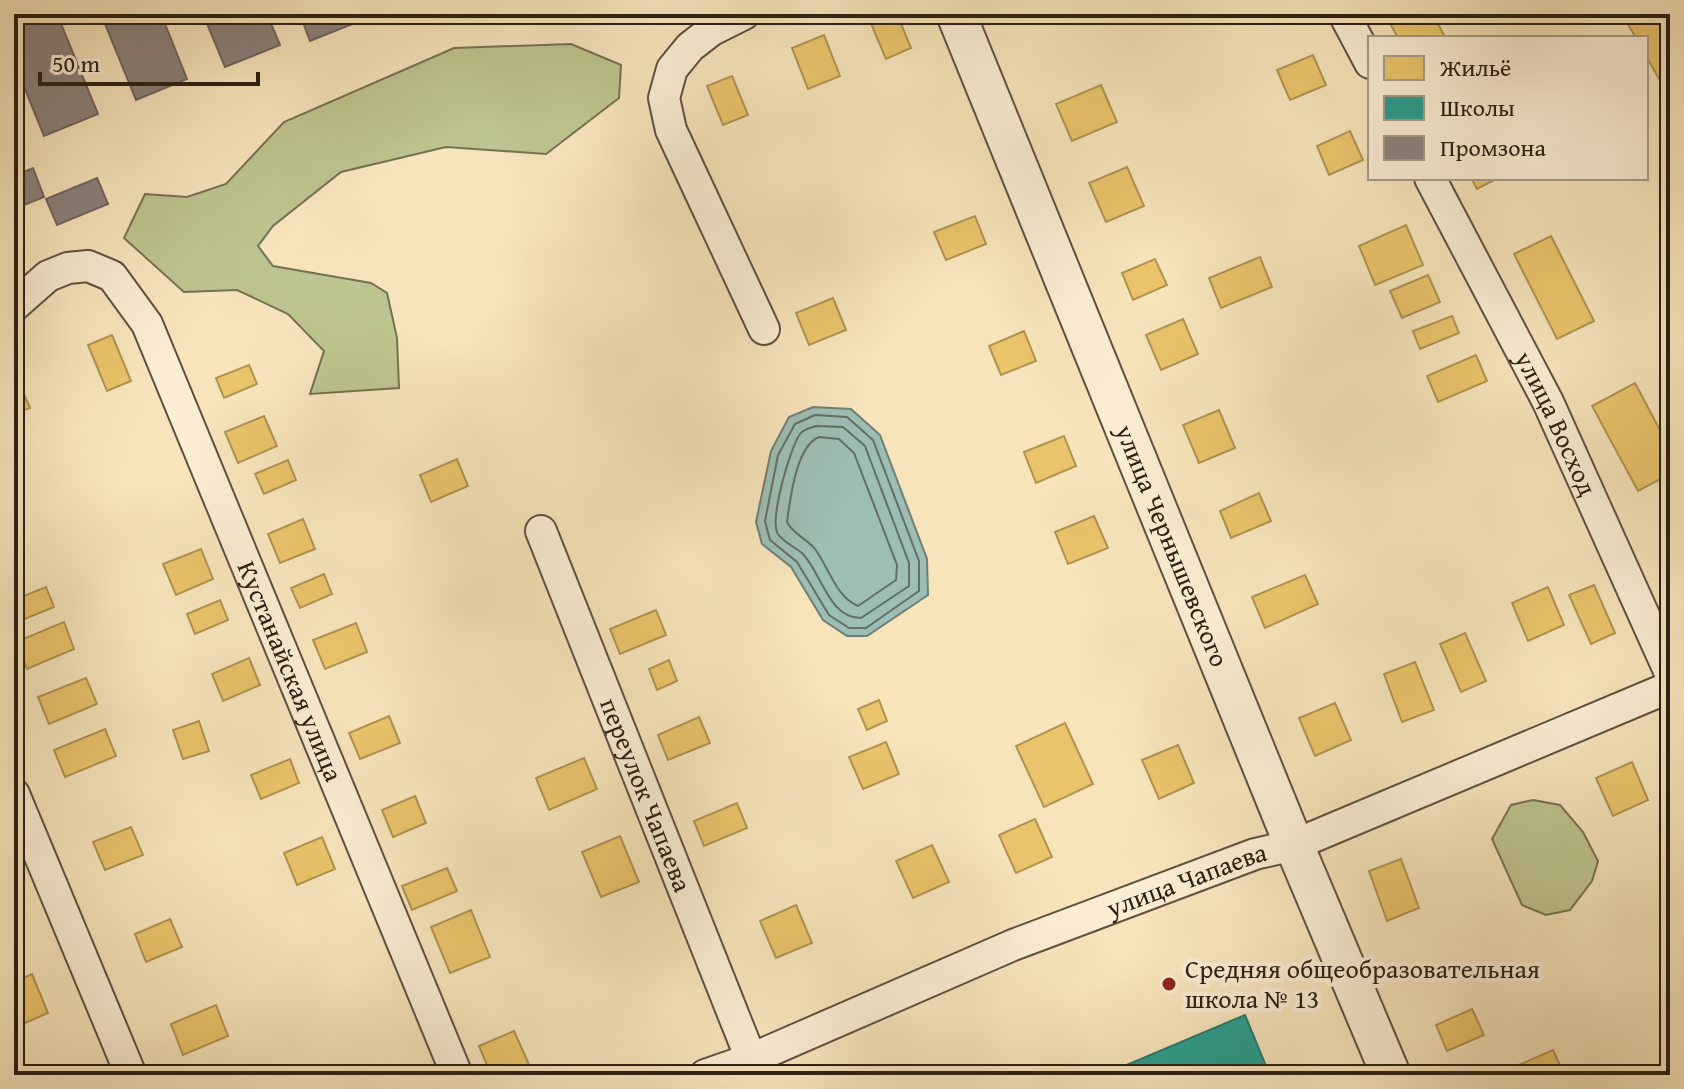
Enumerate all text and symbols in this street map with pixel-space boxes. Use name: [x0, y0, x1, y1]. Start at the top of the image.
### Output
scale bar: [40, 36, 258, 86]
legend: [1368, 36, 1648, 180]
text: 50 m: [52, 46, 100, 81]
text: Жильё: [1439, 50, 1511, 85]
text: Школы: [1440, 90, 1515, 125]
text: Промзона: [1440, 130, 1546, 165]
street label: улица Восход: [1505, 343, 1608, 502]
street label: улица Чернышевского: [1106, 417, 1240, 673]
street label: Кустанайская улица: [228, 555, 354, 788]
street label: переулок Чапаева: [590, 692, 703, 898]
street label: улица Чапаева: [1100, 832, 1271, 927]
place label: Средняя общеобразовательная школа № 13: [1185, 949, 1540, 1018]
marker: Средняя общеобразовательная школа № 13: [1160, 975, 1178, 993]

